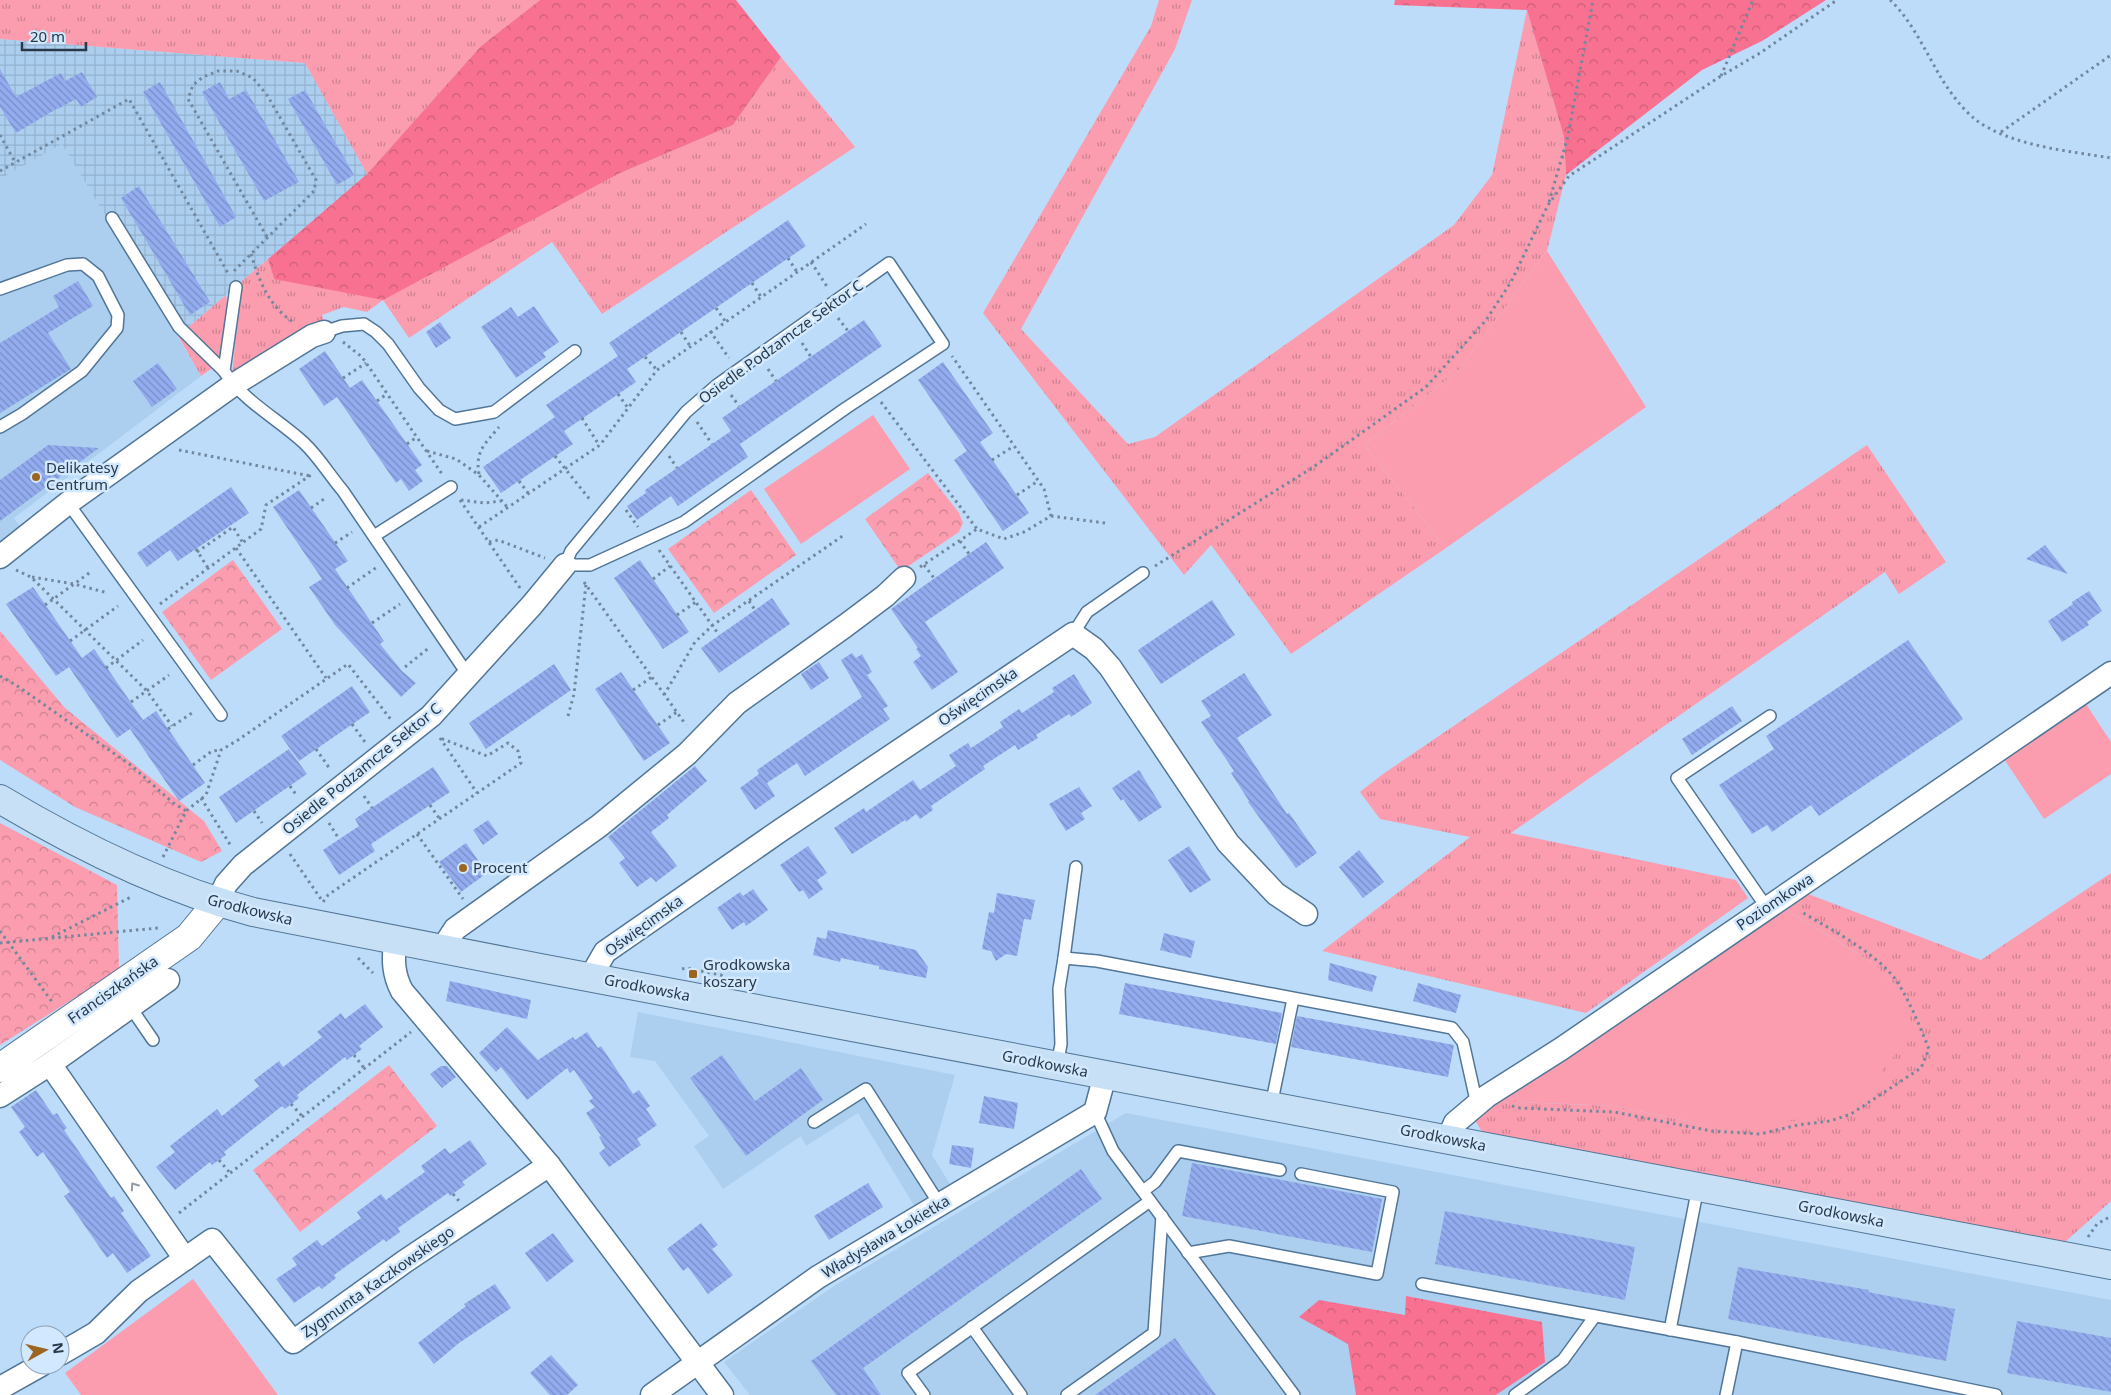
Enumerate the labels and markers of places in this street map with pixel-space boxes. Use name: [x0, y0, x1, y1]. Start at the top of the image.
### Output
place label: Delikatesy Centrum: [46, 457, 119, 494]
marker: Delikatesy Centrum: [30, 471, 42, 483]
place label: Procent: [473, 857, 528, 877]
marker: Procent: [457, 862, 469, 874]
place label: Grodkowska koszary: [703, 954, 790, 991]
marker: Grodkowska koszary: [687, 968, 699, 980]

